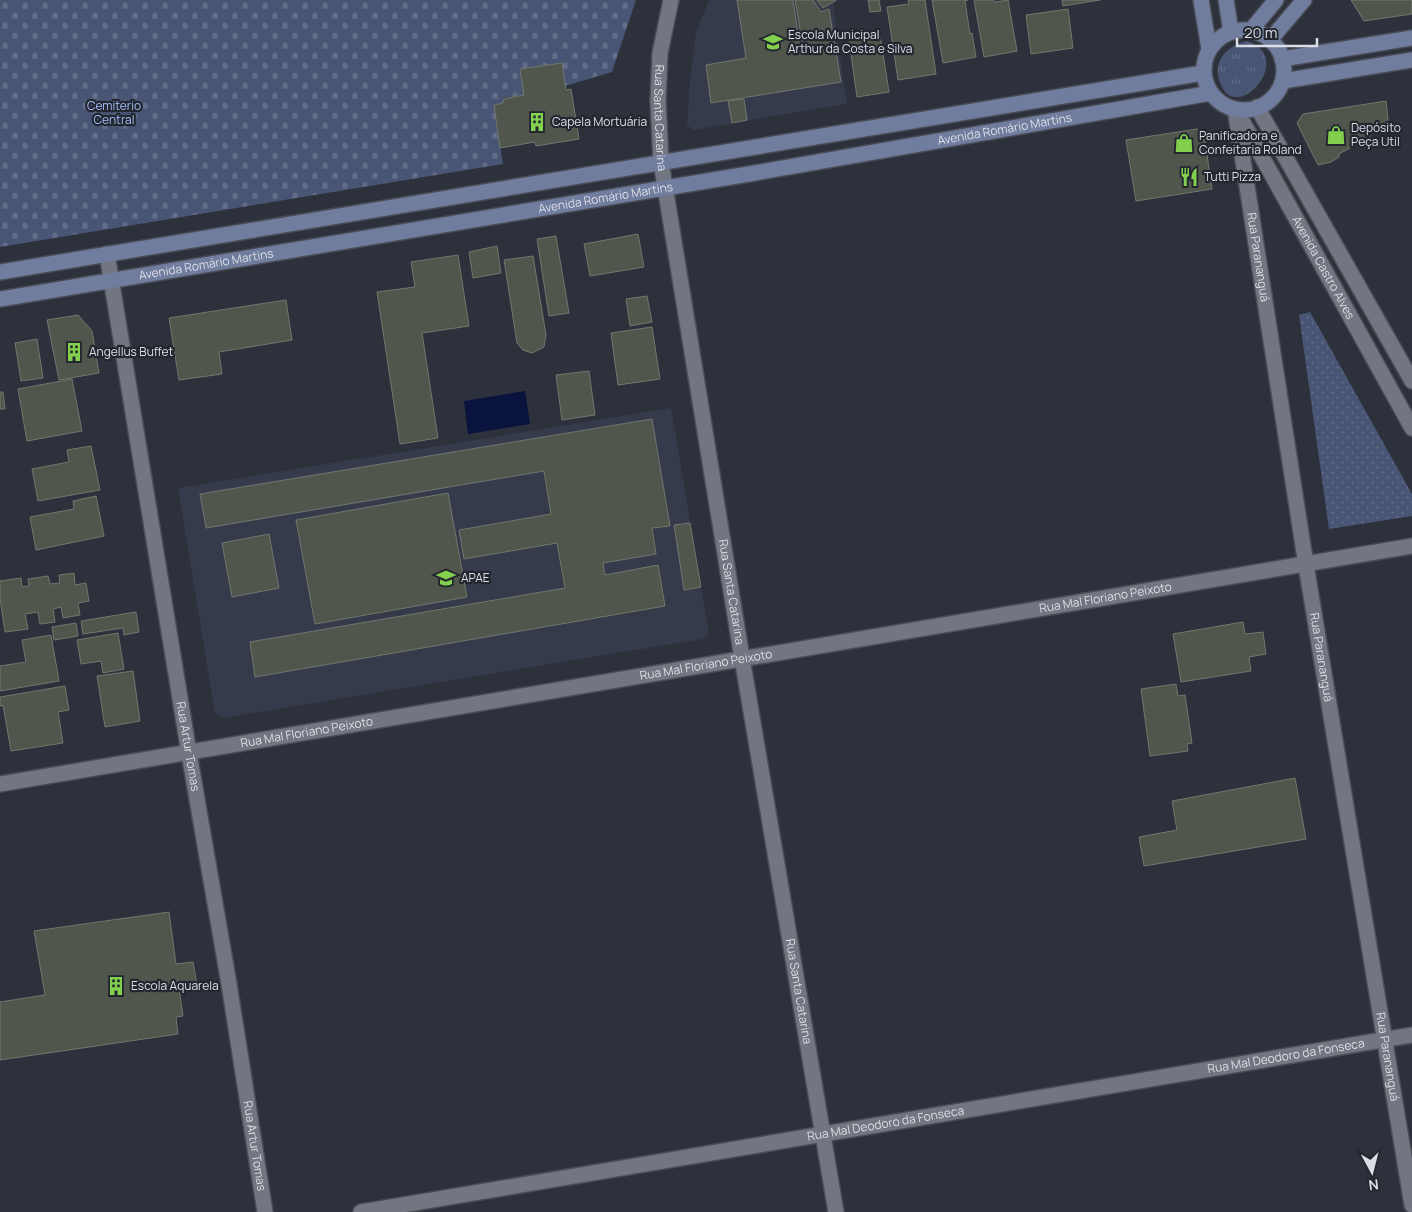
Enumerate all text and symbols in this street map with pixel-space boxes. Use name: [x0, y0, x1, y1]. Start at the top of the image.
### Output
scale bar: [1237, 15, 1317, 47]
text: 20 m: [1244, 22, 1277, 43]
place label: Escola Municipal Arthur da Costa e Silva: [788, 26, 913, 57]
school or university icon: Escola Municipal Arthur da Costa e Silva: [762, 31, 784, 53]
street label: Rua Santa Catarina: [650, 64, 671, 172]
park label: Cemiterio Central: [87, 97, 141, 128]
street label: Avenida Romário Martins: [936, 109, 1073, 149]
building icon: Capela Mortuária: [526, 111, 548, 133]
place label: Capela Mortuária: [552, 113, 647, 130]
place label: Depósito Peça Util: [1351, 119, 1401, 150]
shop icon: Depósito Peça Util: [1325, 124, 1347, 146]
place label: Panificadora e Confeitaria Roland: [1199, 127, 1302, 158]
shop icon: Panificadora e Confeitaria Roland: [1173, 132, 1195, 154]
restaurant icon: Tutti Pizza: [1178, 166, 1200, 188]
place label: Tutti Pizza: [1204, 168, 1261, 185]
street label: Avenida Romário Martins: [537, 178, 674, 217]
street label: Rua Parananguá: [1243, 211, 1274, 303]
street label: Avenida Castro Alves: [1288, 213, 1359, 322]
street label: Avenida Romário Martins: [137, 244, 275, 284]
building icon: Angellus Buffet: [63, 341, 85, 363]
place label: Angellus Buffet: [89, 343, 173, 360]
street label: Rua Santa Catarina: [715, 538, 749, 646]
school or university icon: APAE: [435, 567, 457, 589]
place label: APAE: [461, 569, 490, 586]
street label: Rua Mal Floriano Peixoto: [1038, 578, 1173, 617]
street label: Rua Parananguá: [1306, 611, 1338, 703]
street label: Rua Mal Floriano Peixoto: [638, 645, 773, 684]
street label: Rua Artur Tomas: [173, 700, 204, 793]
street label: Rua Mal Floriano Peixoto: [239, 712, 374, 751]
street label: Rua Santa Catarina: [782, 937, 816, 1045]
building icon: Escola Aquarela: [105, 975, 127, 997]
place label: Escola Aquarela: [131, 977, 219, 994]
street label: Rua Parananguá: [1372, 1011, 1404, 1103]
street label: Rua Mal Deodoro da Fonseca: [1206, 1034, 1366, 1077]
street label: Rua Artur Tomas: [240, 1100, 271, 1192]
street label: Rua Mal Deodoro da Fonseca: [806, 1102, 965, 1145]
north arrow: [1347, 1147, 1397, 1197]
text: N: [1367, 1175, 1380, 1195]

